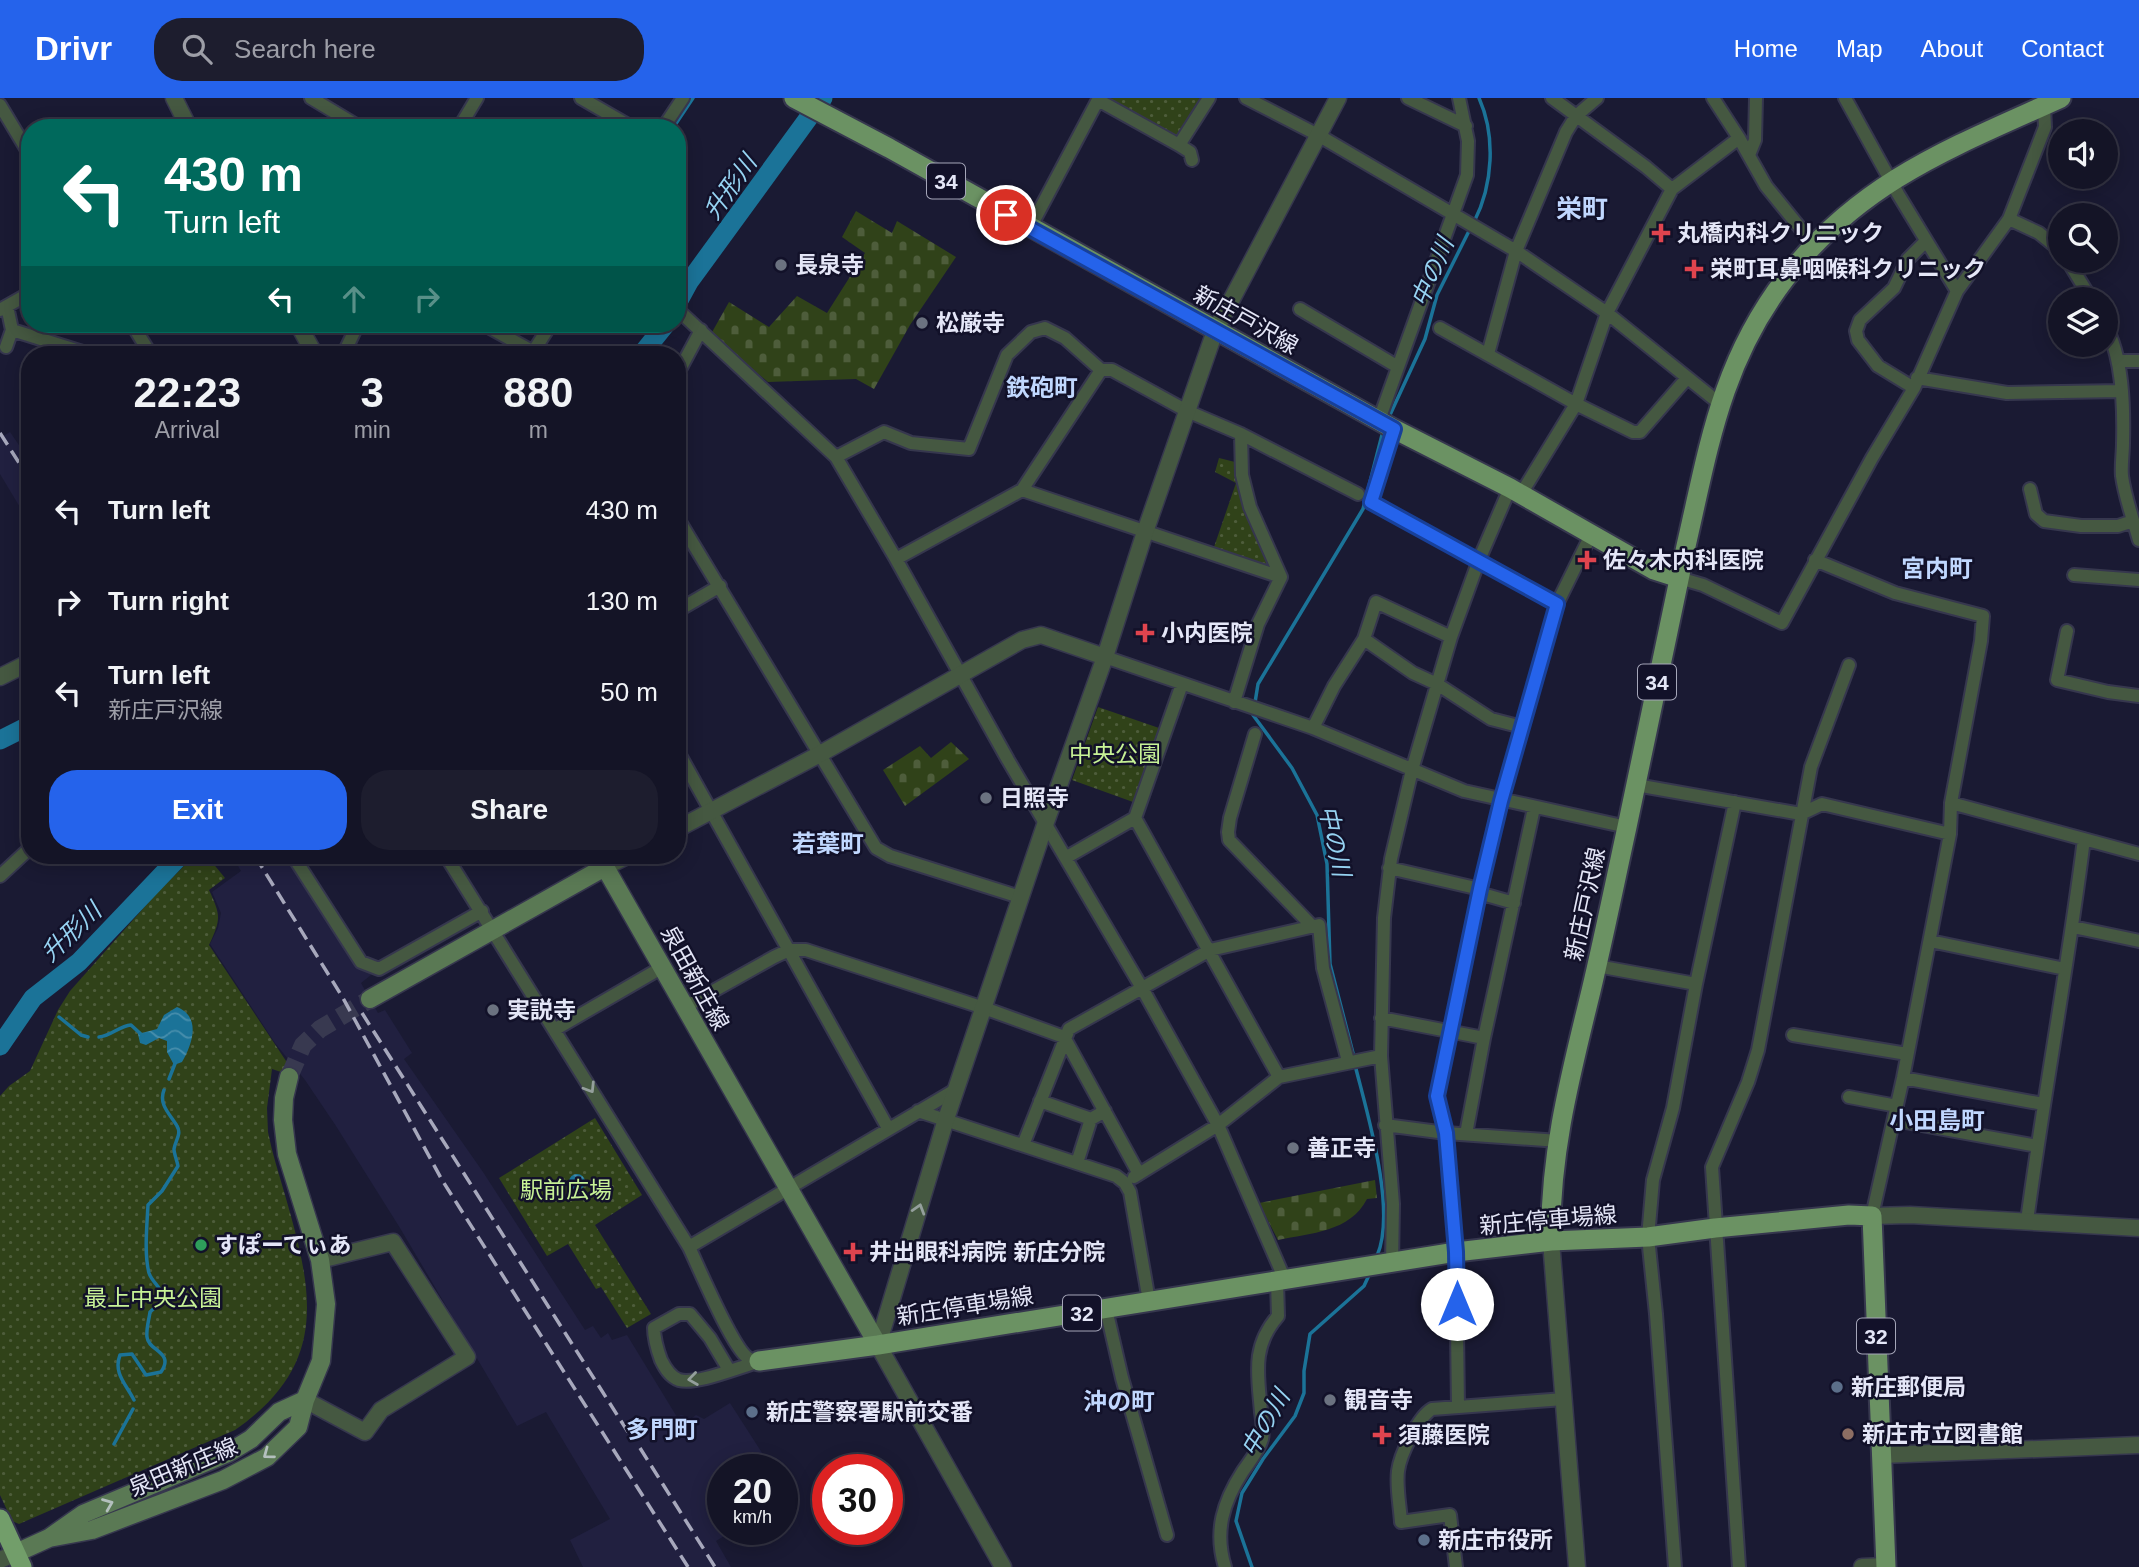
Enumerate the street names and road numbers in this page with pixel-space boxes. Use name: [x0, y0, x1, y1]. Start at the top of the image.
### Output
road number: 34: [927, 164, 965, 198]
street label: 新庄戸沢線: [1189, 281, 1303, 359]
road number: 34: [1638, 664, 1676, 700]
street label: 新庄戸沢線: [1560, 845, 1610, 963]
street label: 泉田新庄線: [656, 921, 734, 1035]
street label: 新庄停車場線: [1478, 1201, 1618, 1239]
street label: 新庄停車場線: [895, 1282, 1035, 1330]
road number: 32: [1063, 1296, 1101, 1330]
road number: 32: [1857, 1318, 1895, 1354]
street label: 泉田新庄線: [125, 1433, 241, 1501]

